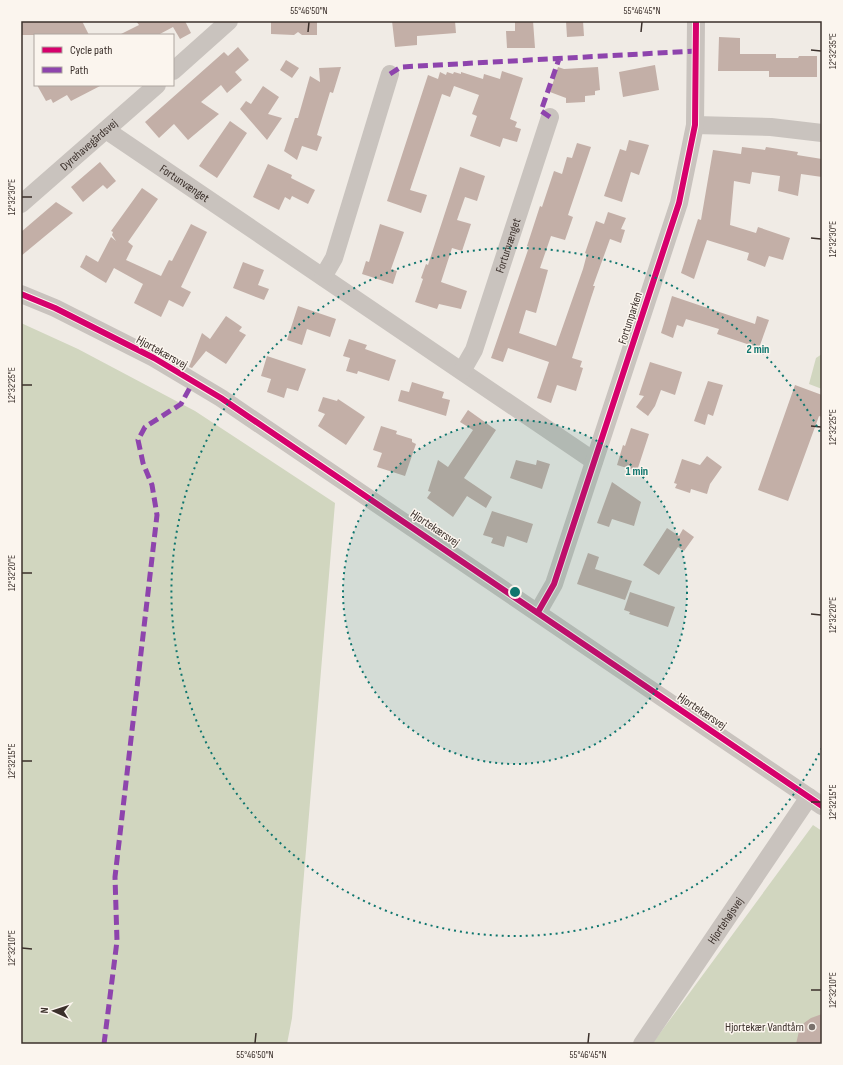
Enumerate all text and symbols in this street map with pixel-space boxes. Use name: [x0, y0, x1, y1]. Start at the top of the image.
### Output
text: 55°46'50"N: [290, 5, 328, 17]
text: 55°46'45"N: [623, 5, 661, 17]
text: 12°32'35"E: [827, 33, 839, 69]
legend: [34, 34, 174, 86]
text: Cycle path: [70, 43, 112, 58]
text: Path: [70, 63, 88, 78]
street label: Dyrehavegårdsvej: [57, 116, 121, 174]
street label: Fortunvænget: [157, 162, 212, 206]
text: 12°32'30"E: [6, 179, 18, 215]
street label: Fortunvænget: [493, 216, 525, 275]
text: 12°32'30"E: [827, 221, 839, 257]
street label: Fortunparken: [615, 290, 646, 346]
street label: Hjortekærsvej: [134, 332, 190, 373]
text: 2 min: [747, 342, 769, 357]
text: 12°32'25"E: [6, 367, 18, 403]
text: 12°32'25"E: [827, 409, 839, 445]
text: 1 min: [626, 464, 648, 479]
street label: Hjortekærsvej: [407, 507, 462, 550]
text: 12°32'20"E: [6, 555, 18, 591]
centre of rings: [508, 585, 522, 599]
text: 12°32'20"E: [827, 597, 839, 633]
street label: Hjortekærsvej: [674, 690, 729, 733]
text: 12°32'15"E: [6, 743, 18, 779]
text: 12°32'15"E: [827, 784, 839, 820]
street label: Hjortehøjsvej: [705, 895, 747, 947]
text: 12°32'10"E: [6, 930, 18, 966]
text: 12°32'10"E: [827, 972, 839, 1008]
north arrow: [34, 991, 74, 1031]
text: N: [38, 1007, 51, 1014]
place label: Hjortekær Vandtårn: [725, 1020, 804, 1035]
marker: Hjortekær Vandtårn: [807, 1022, 817, 1032]
text: 55°46'50"N: [236, 1049, 274, 1061]
text: 55°46'45"N: [569, 1049, 607, 1061]

